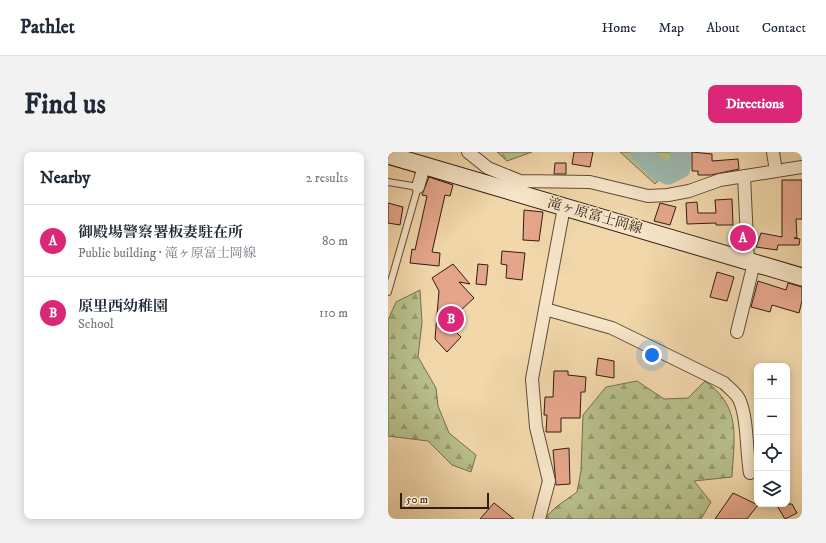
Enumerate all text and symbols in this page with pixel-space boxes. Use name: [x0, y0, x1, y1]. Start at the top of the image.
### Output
text: Pathlet: [20, 16, 75, 39]
text: Home: [602, 19, 636, 37]
text: Map: [658, 19, 684, 37]
text: About: [706, 19, 740, 37]
text: Contact: [762, 19, 806, 37]
button: Directions: [708, 85, 802, 123]
text: Find us: [24, 87, 106, 122]
text: Nearby: [40, 167, 90, 189]
text: 2 results: [306, 170, 348, 186]
street label: 滝ヶ原富士岡線: [545, 194, 645, 238]
text: 御殿場警察署板妻駐在所: [78, 223, 243, 242]
pin: A: [730, 223, 756, 253]
text: A: [49, 233, 57, 249]
text: 80 m: [322, 233, 348, 249]
text: Public building · 滝ヶ原富士岡線: [78, 245, 256, 261]
text: 原里西幼稚園: [78, 297, 168, 316]
pin: B: [438, 304, 464, 334]
text: B: [49, 305, 57, 321]
text: 110 m: [319, 305, 348, 321]
text: School: [78, 316, 114, 332]
your location: [642, 345, 662, 365]
map controls: [754, 363, 790, 507]
button: +: [754, 363, 790, 399]
button: −: [754, 399, 790, 435]
button: locate: [754, 435, 790, 471]
button: layers: [754, 471, 790, 507]
scale bar: [400, 491, 489, 510]
text: 50 m: [406, 493, 428, 507]

